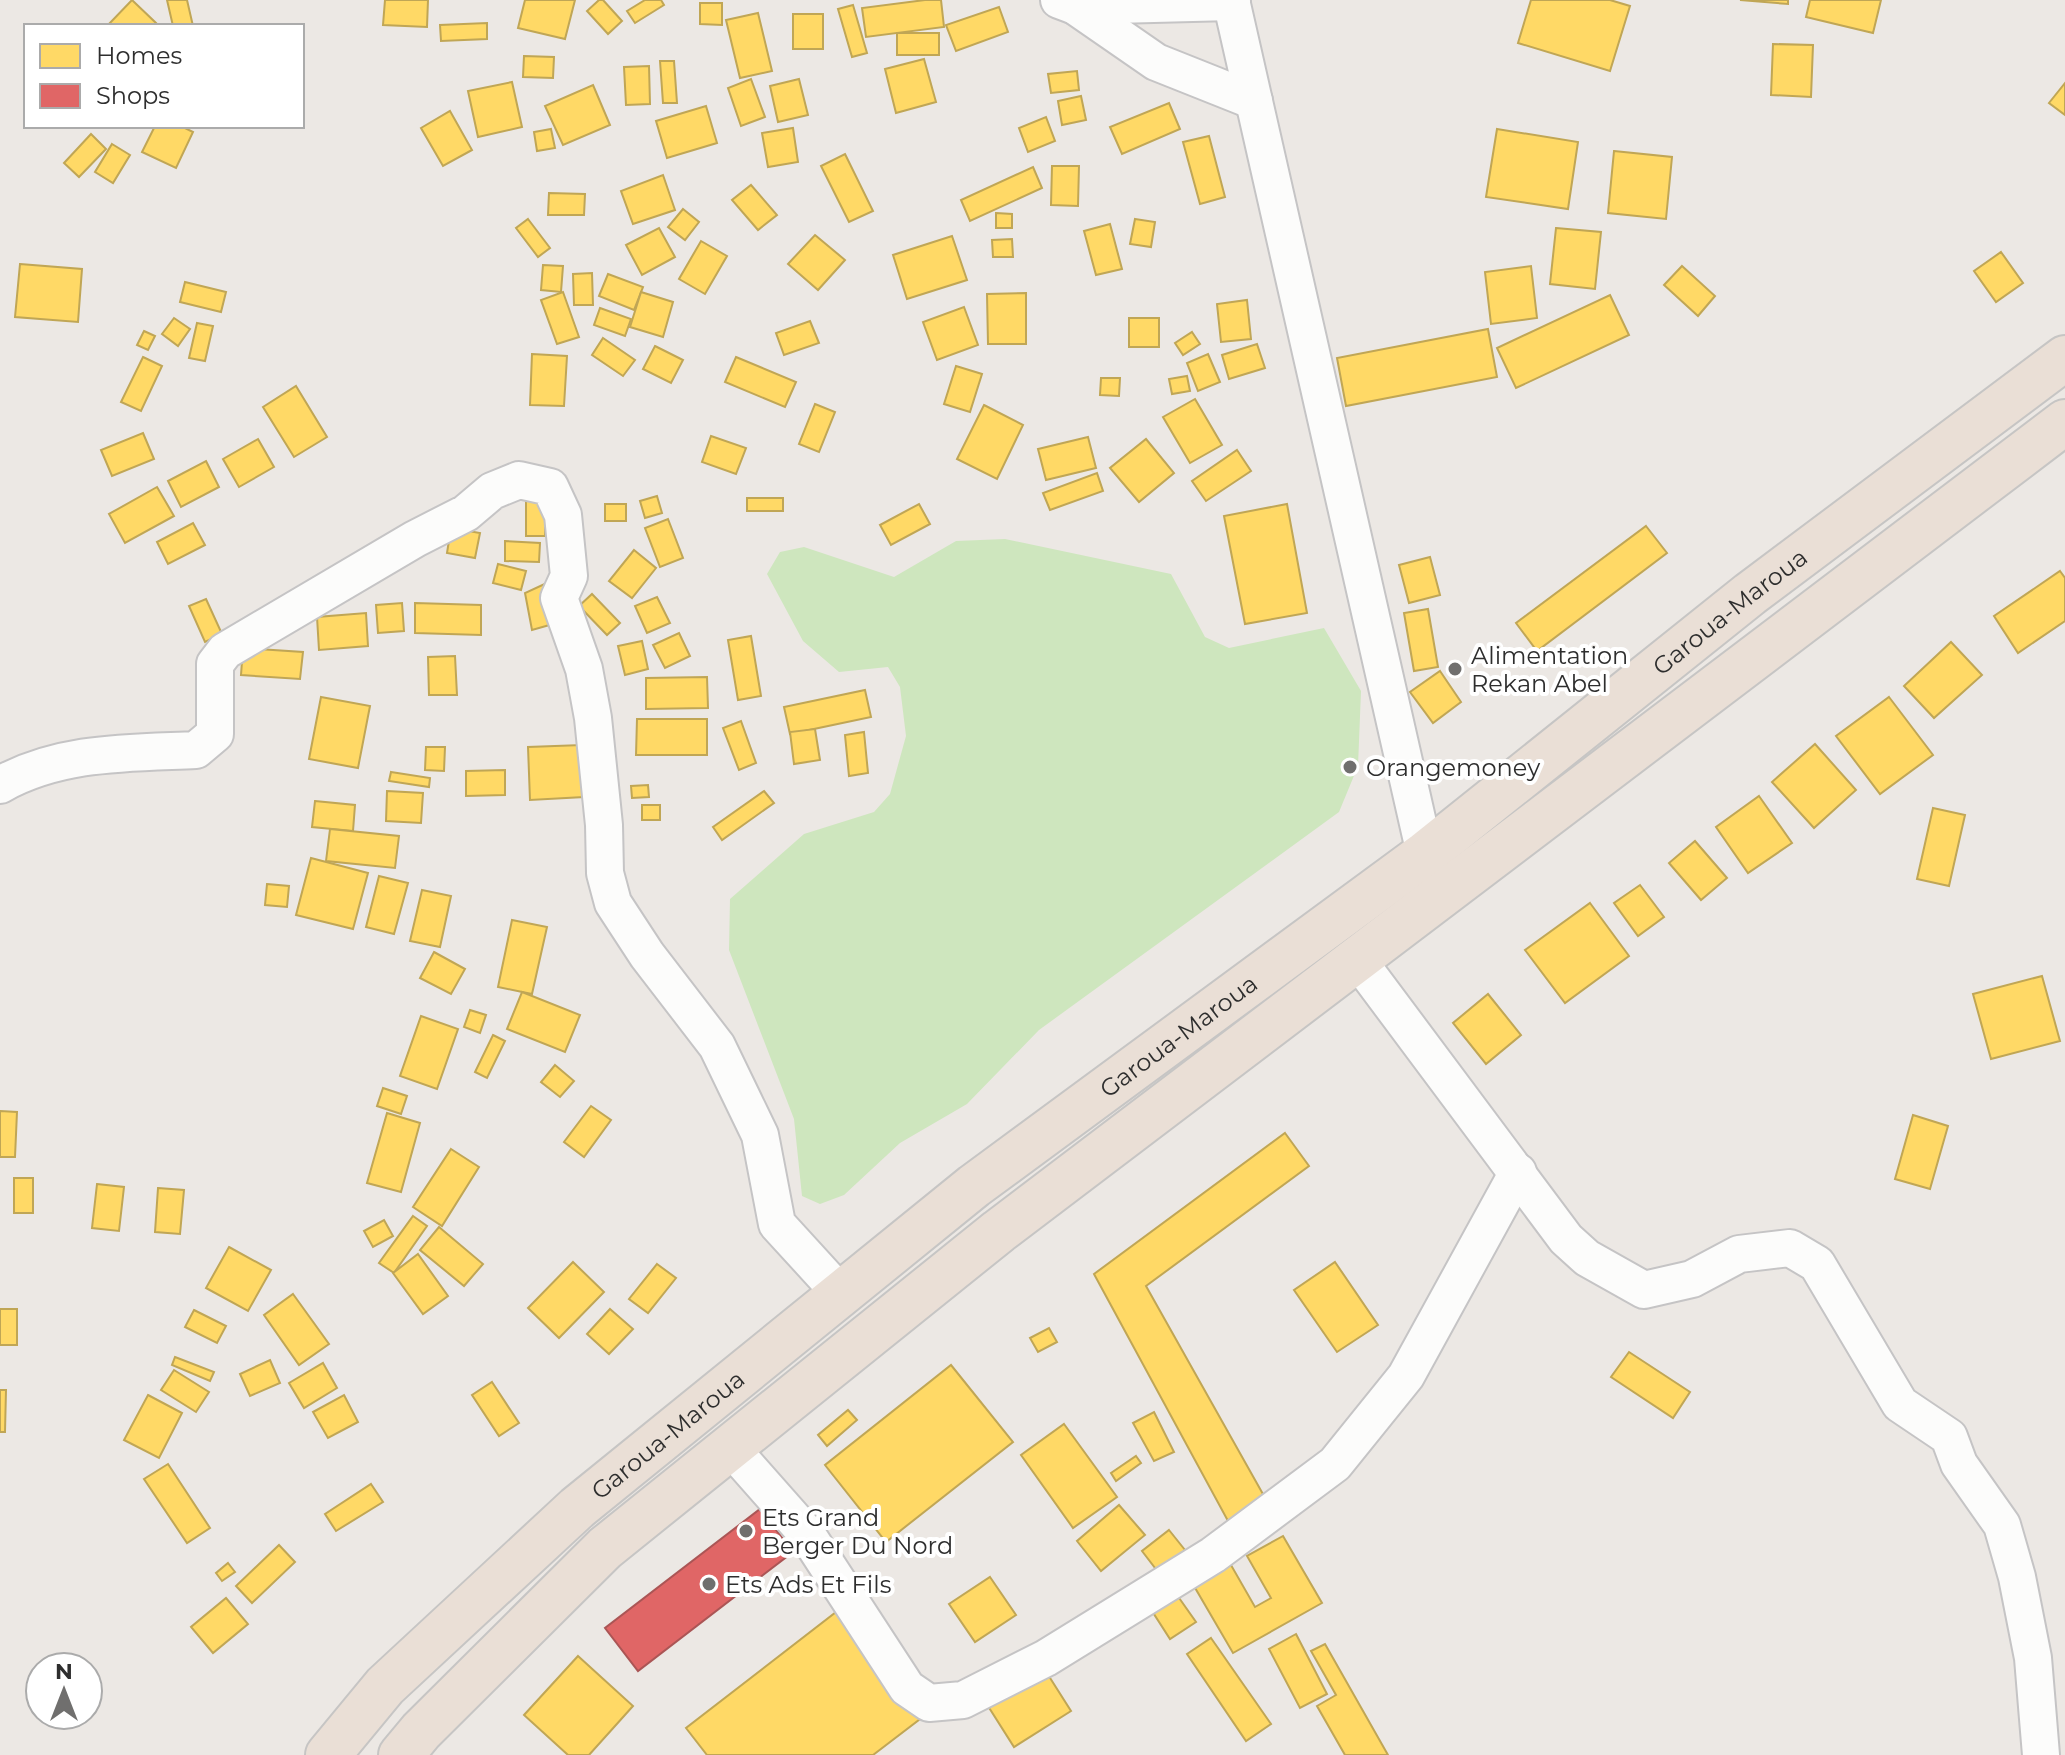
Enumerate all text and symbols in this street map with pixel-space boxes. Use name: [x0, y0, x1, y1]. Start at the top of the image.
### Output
legend: [24, 24, 304, 128]
text: Homes: [96, 41, 182, 70]
text: Shops: [96, 81, 170, 110]
street label: Garoua-Maroua: [1647, 542, 1813, 681]
place label: Alimentation Rekan Abel: [1471, 641, 1628, 698]
marker: Alimentation Rekan Abel: [1446, 660, 1464, 678]
place label: Orangemoney: [1366, 753, 1540, 782]
marker: Orangemoney: [1341, 758, 1359, 776]
street label: Garoua-Maroua: [1094, 968, 1263, 1103]
street label: Garoua-Maroua: [585, 1364, 750, 1505]
place label: Ets Grand Berger Du Nord: [762, 1503, 953, 1560]
marker: Ets Grand Berger Du Nord: [737, 1522, 755, 1540]
place label: Ets Ads Et Fils: [725, 1570, 891, 1599]
marker: Ets Ads Et Fils: [700, 1575, 718, 1593]
north arrow: [24, 1651, 104, 1731]
text: N: [55, 1658, 73, 1685]

